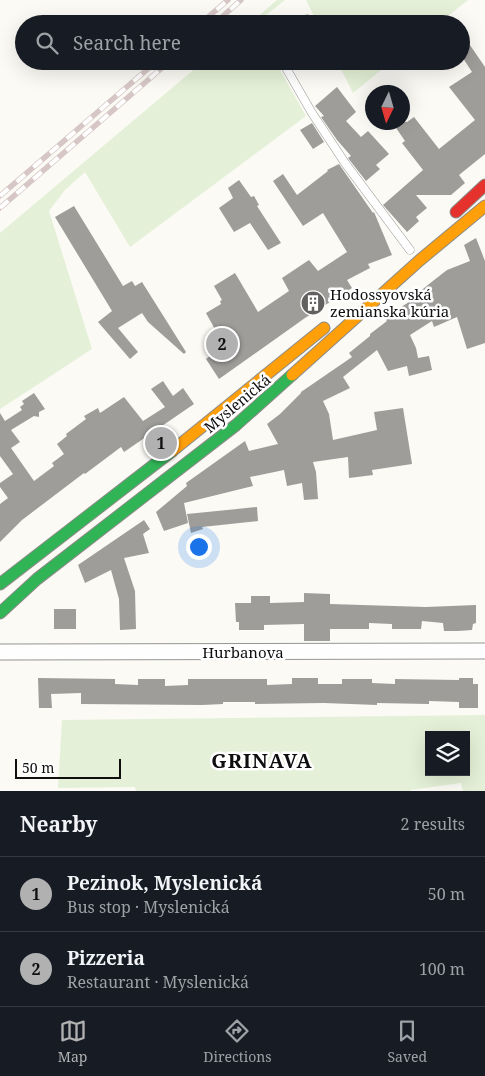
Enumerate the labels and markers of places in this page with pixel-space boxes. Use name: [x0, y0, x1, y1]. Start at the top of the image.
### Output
place label: Hodossyovská zemianska kúria: [330, 284, 449, 321]
building icon: Hodossyovská zemianska kúria: [300, 290, 326, 316]
pin: 2: [206, 325, 238, 363]
pin: 1: [145, 424, 177, 462]

